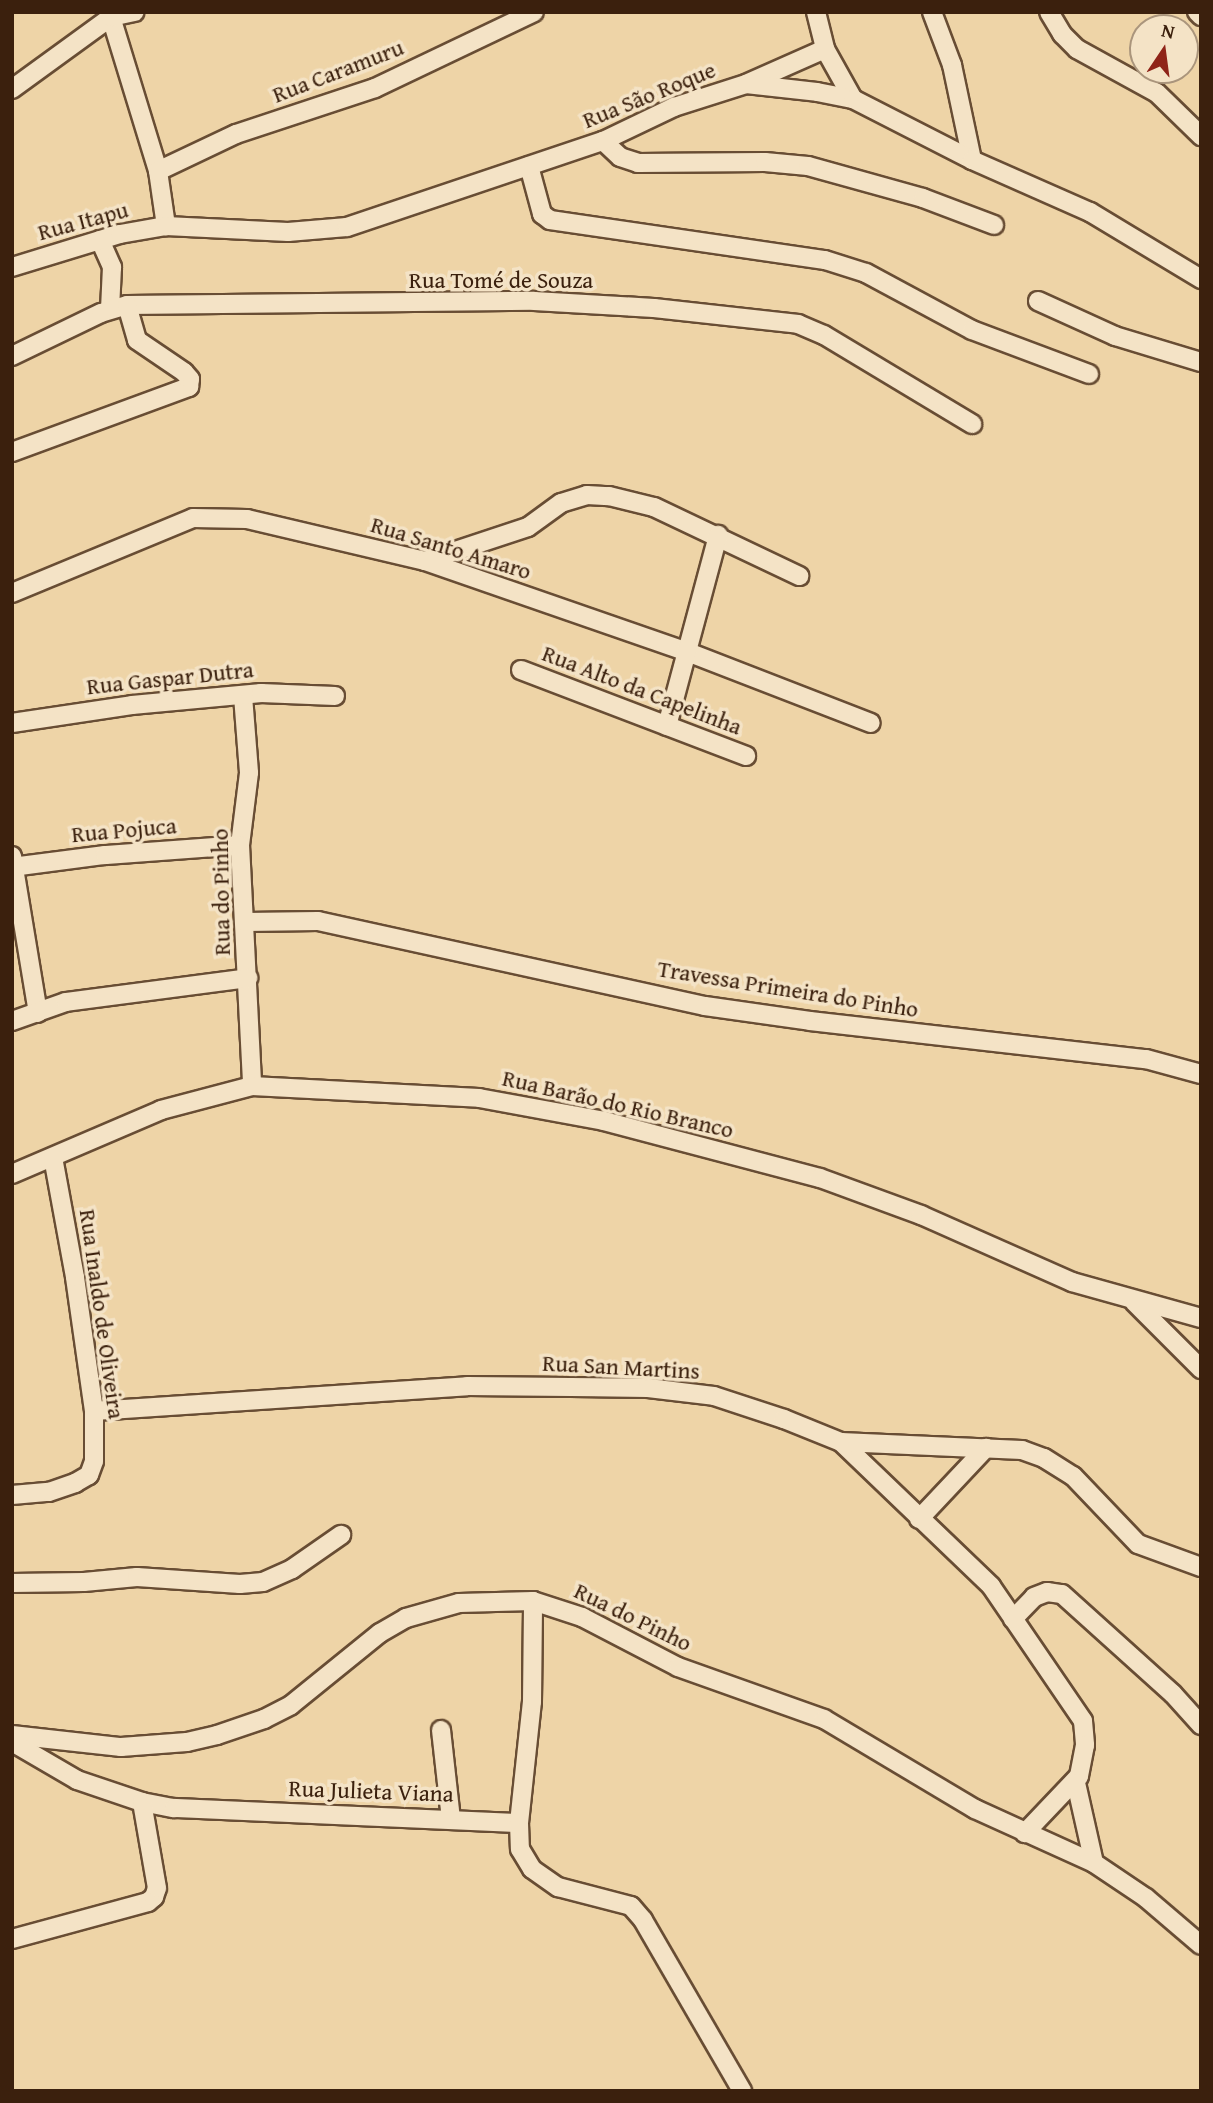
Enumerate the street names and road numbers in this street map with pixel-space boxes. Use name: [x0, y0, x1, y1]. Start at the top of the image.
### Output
street label: Rua Caramuru: [269, 33, 407, 109]
street label: Rua São Roque: [579, 56, 719, 134]
street label: Rua Itapu: [35, 196, 131, 246]
street label: Rua Tomé de Souza: [409, 266, 593, 294]
street label: Rua Santo Amaro: [368, 511, 534, 585]
street label: Rua Alto da Capelinha: [538, 639, 746, 741]
street label: Rua Gaspar Dutra: [85, 656, 255, 700]
street label: Rua Pojuca: [70, 812, 178, 848]
street label: Rua do Pinho: [206, 828, 236, 956]
street label: Travessa Primeira do Pinho: [656, 955, 920, 1023]
street label: Rua Barão do Rio Branco: [500, 1064, 736, 1144]
street label: Rua Inaldo de Oliveira: [74, 1207, 130, 1421]
street label: Rua San Martins: [542, 1349, 700, 1385]
street label: Rua do Pinho: [570, 1577, 696, 1657]
street label: Rua Julieta Viana: [288, 1774, 454, 1808]

